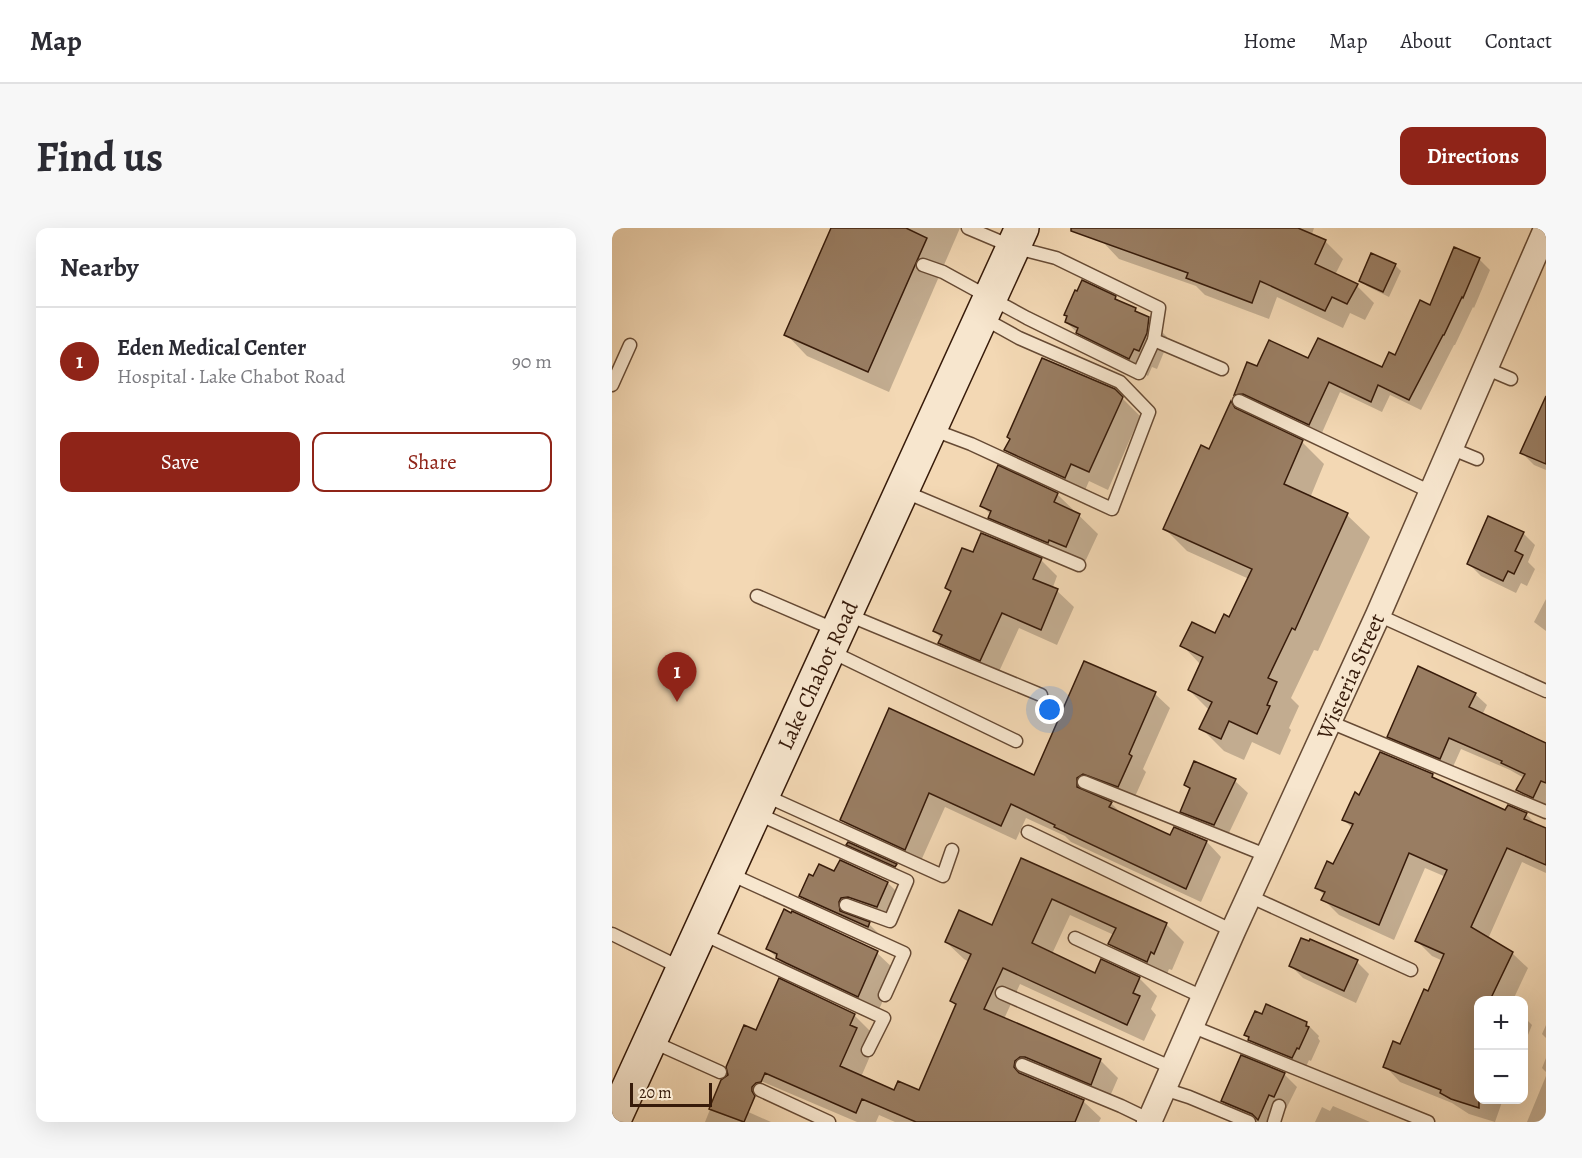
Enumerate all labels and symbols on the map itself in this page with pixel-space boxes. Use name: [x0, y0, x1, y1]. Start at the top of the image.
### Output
street label: Lake Chabot Road: [770, 596, 866, 755]
street label: Wisteria Street: [1309, 609, 1392, 745]
pin: 1: [658, 652, 696, 702]
your location: [1035, 695, 1064, 724]
scale bar: [630, 1080, 712, 1108]

